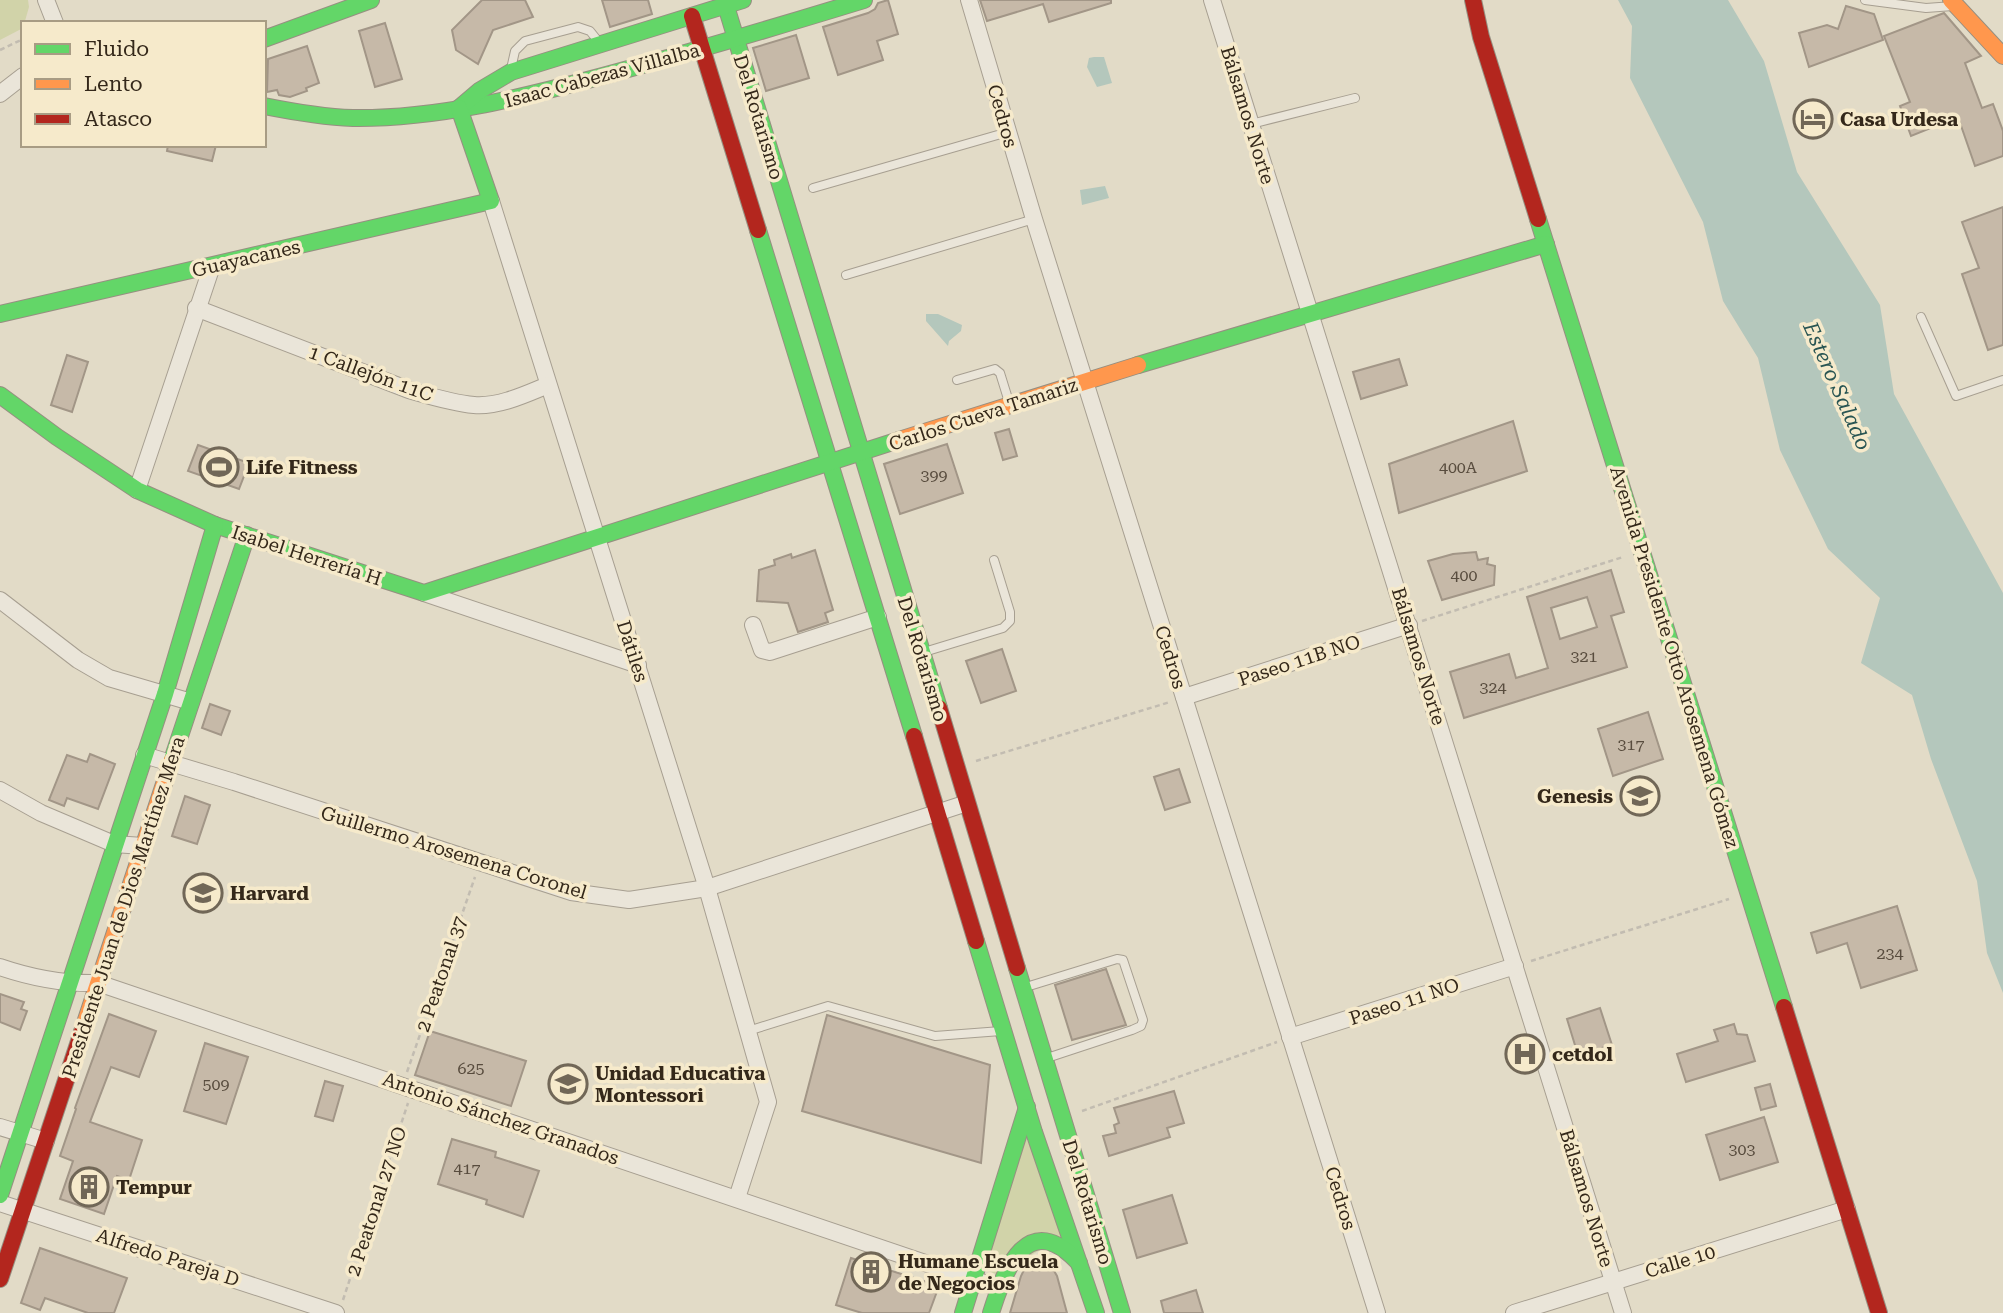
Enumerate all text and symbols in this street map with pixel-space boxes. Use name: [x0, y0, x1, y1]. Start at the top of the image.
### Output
legend: [21, 21, 266, 147]
text: Fluido: [84, 37, 149, 61]
street label: Isaac Cabezas Villalba: [502, 38, 703, 113]
street label: Bálsamos Norte: [1216, 43, 1279, 187]
street label: Del Rotarismo: [729, 52, 788, 182]
text: Lento: [84, 72, 143, 96]
street label: Cedros: [983, 82, 1022, 150]
hotel icon: Casa Urdesa: [1792, 98, 1834, 140]
text: Atasco: [84, 107, 152, 131]
place label: Casa Urdesa: [1840, 108, 1958, 131]
street label: Guayacanes: [190, 235, 303, 282]
water label: Estero Salado: [1798, 317, 1876, 454]
street label: 1 Callejón 11C: [305, 340, 436, 407]
street label: Carlos Cueva Tamariz: [886, 373, 1080, 456]
sports icon: Life Fitness: [198, 446, 240, 488]
place label: Life Fitness: [246, 456, 358, 479]
house number: 400A: [1439, 458, 1478, 477]
street label: Avenida Presidente Otto Arosemena Gómez: [1605, 463, 1744, 851]
house number: 399: [921, 466, 947, 485]
street label: Isabel Herrería H: [229, 520, 385, 591]
house number: 400: [1451, 566, 1477, 585]
street label: Bálsamos Norte: [1387, 584, 1450, 728]
street label: Del Rotarismo: [893, 594, 952, 724]
street label: Dátiles: [612, 618, 653, 685]
street label: Cedros: [1150, 623, 1191, 691]
street label: Paseo 11B NO: [1235, 630, 1363, 691]
house number: 321: [1571, 647, 1597, 666]
house number: 324: [1480, 678, 1506, 697]
street label: Presidente Juan de Dios Martínez Mera: [57, 733, 190, 1081]
house number: 317: [1618, 735, 1644, 754]
school or university icon: Genesis: [1619, 775, 1661, 817]
place label: Genesis: [1537, 785, 1613, 808]
street label: Guillermo Arosemena Coronel: [318, 801, 590, 904]
school or university icon: Harvard: [182, 872, 224, 914]
place label: Harvard: [230, 882, 309, 905]
street label: 2 Peatonal 37: [411, 913, 472, 1035]
house number: 234: [1877, 944, 1903, 963]
street label: Paseo 11 NO: [1346, 973, 1462, 1030]
hospital icon: cetdol: [1504, 1033, 1546, 1075]
place label: cetdol: [1552, 1043, 1613, 1066]
house number: 625: [458, 1059, 484, 1078]
place label: Unidad Educativa Montessori: [595, 1062, 765, 1107]
school or university icon: Unidad Educativa Montessori: [547, 1063, 589, 1105]
street label: Antonio Sánchez Granados: [380, 1067, 622, 1170]
house number: 509: [203, 1075, 229, 1094]
street label: 2 Peatonal 27 NO: [341, 1123, 411, 1279]
street label: Bálsamos Norte: [1555, 1126, 1618, 1270]
street label: Del Rotarismo: [1058, 1137, 1117, 1267]
house number: 303: [1729, 1140, 1755, 1159]
house number: 417: [454, 1159, 480, 1178]
street label: Cedros: [1320, 1164, 1361, 1232]
building icon: Tempur: [68, 1166, 110, 1208]
place label: Tempur: [116, 1176, 192, 1199]
street label: Alfredo Pareja D: [93, 1224, 242, 1291]
street label: Calle 10: [1642, 1240, 1718, 1283]
place label: Humane Escuela de Negocios: [898, 1250, 1059, 1295]
building icon: Humane Escuela de Negocios: [850, 1251, 892, 1293]

